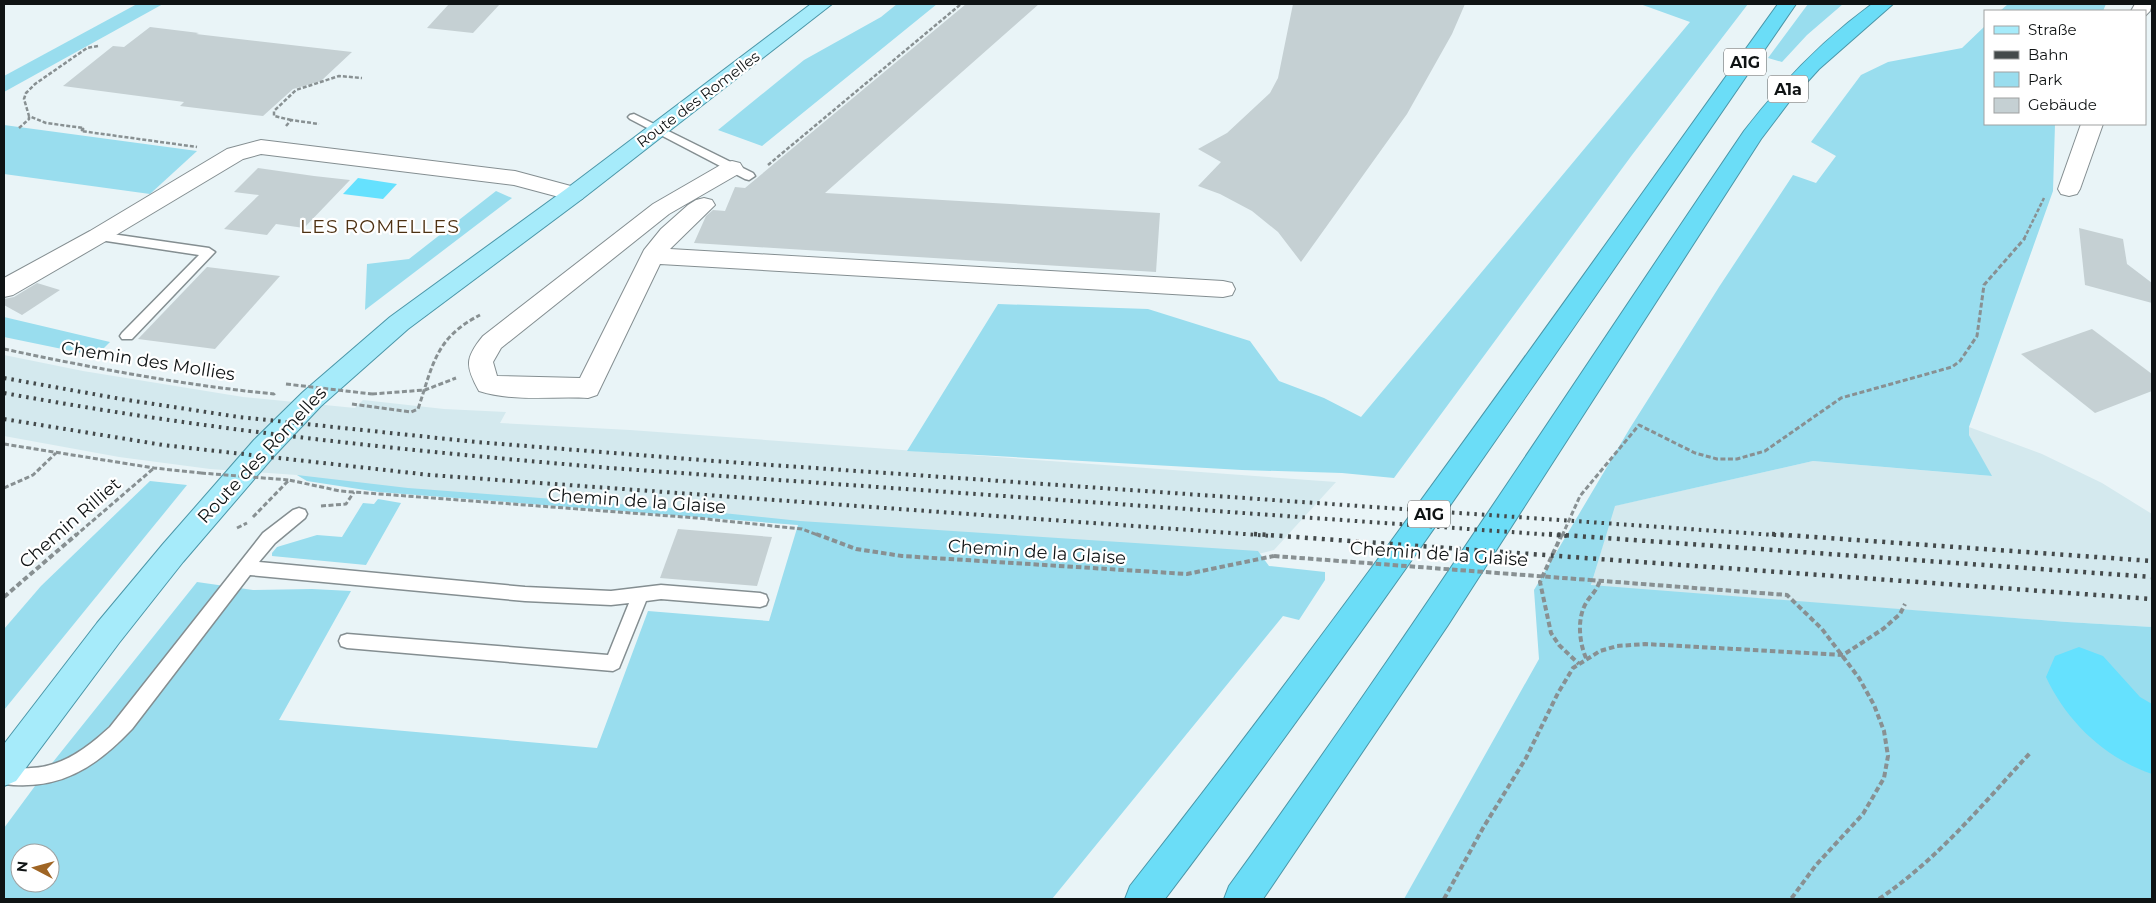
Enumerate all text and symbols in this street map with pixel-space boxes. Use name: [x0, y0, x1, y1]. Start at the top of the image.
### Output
legend: [1984, 10, 2146, 125]
text: Straße: [2028, 20, 2077, 39]
text: Bahn: [2028, 45, 2068, 64]
street label: Route des Romelles: [633, 46, 763, 152]
road number: A1G: [1724, 48, 1766, 76]
text: Park: [2028, 70, 2062, 89]
road number: A1a: [1768, 76, 1808, 102]
text: Gebäude: [2028, 95, 2097, 114]
district label: LES ROMELLES: [300, 215, 460, 238]
street label: Chemin des Mollies: [59, 336, 237, 386]
street label: Route des Romelles: [193, 382, 331, 528]
street label: Chemin Rilliet: [15, 473, 125, 573]
street label: Chemin de la Glaise: [547, 484, 727, 518]
road number: A1G: [1408, 500, 1450, 528]
street label: Chemin de la Glaise: [947, 535, 1127, 569]
street label: Chemin de la Glaise: [1349, 537, 1529, 571]
north arrow: [10, 843, 60, 893]
text: N: [13, 860, 32, 873]

